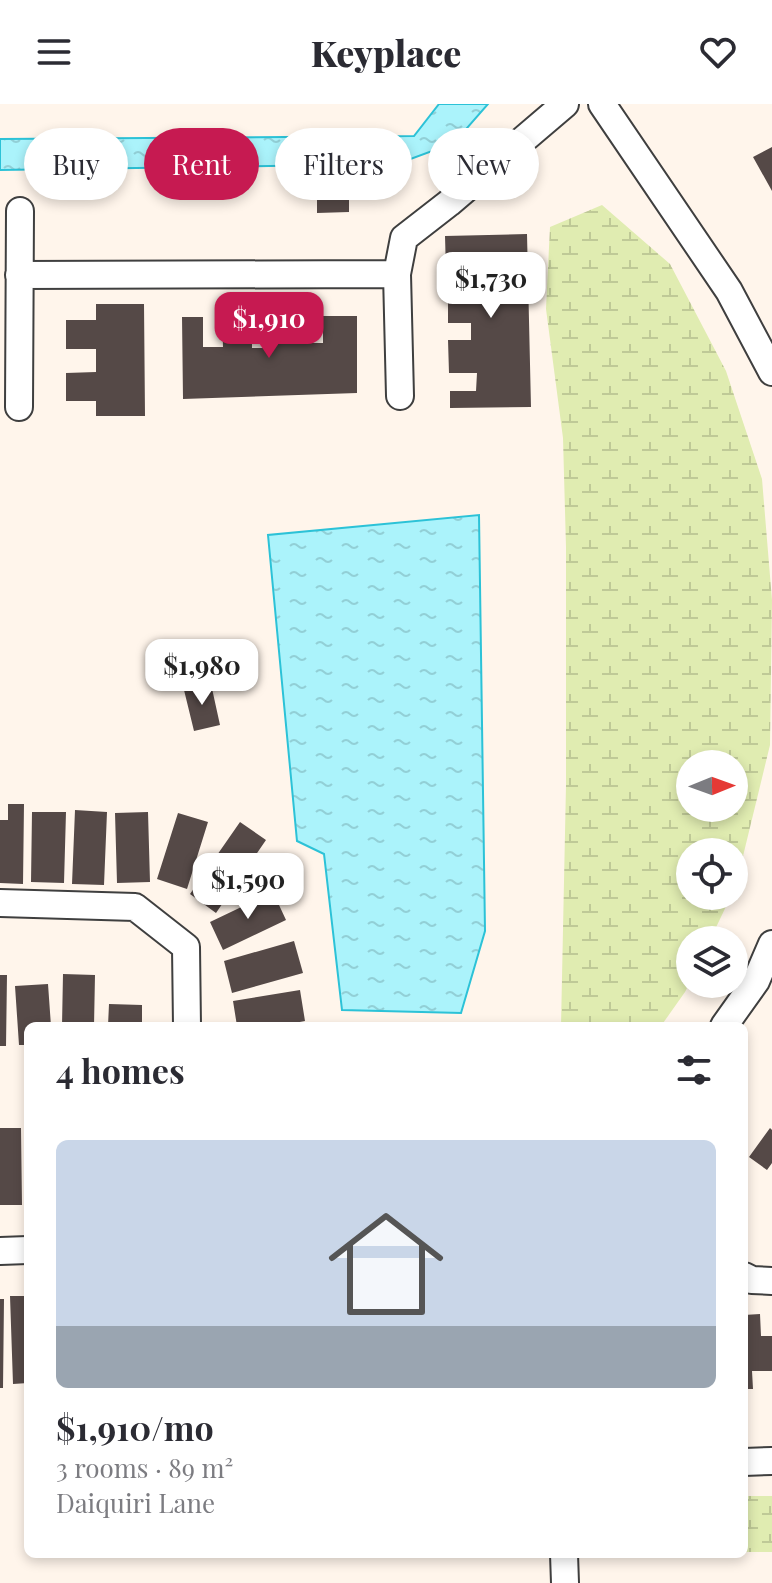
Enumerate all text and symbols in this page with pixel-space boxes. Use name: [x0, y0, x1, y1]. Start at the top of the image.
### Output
text: Keyplace: [311, 28, 461, 76]
icon: menu: [32, 30, 76, 74]
icon: heart: [696, 30, 740, 74]
chip: Buy: [24, 128, 128, 200]
chip: Rent: [144, 128, 259, 200]
chip: Filters: [275, 128, 412, 200]
chip: New: [428, 128, 539, 200]
pin: $1,730: [426, 252, 556, 320]
text: $1,730: [455, 260, 527, 295]
pin: $1,910: [204, 292, 334, 360]
text: $1,910: [233, 300, 305, 335]
pin: $1,980: [137, 639, 267, 707]
text: $1,980: [163, 647, 241, 682]
north arrow: [676, 750, 748, 822]
map controls: [676, 750, 748, 998]
button: locate: [676, 838, 748, 910]
pin: $1,590: [183, 853, 313, 921]
text: $1,590: [211, 861, 285, 896]
button: layers: [676, 926, 748, 998]
text: 4 homes: [56, 1047, 185, 1093]
icon: filters: [672, 1048, 716, 1092]
icon: home: [314, 1192, 458, 1336]
text: $1,910/mo: [56, 1404, 214, 1450]
text: 3 rooms · 89 m²: [56, 1450, 233, 1485]
text: Daiquiri Lane: [56, 1485, 215, 1520]

